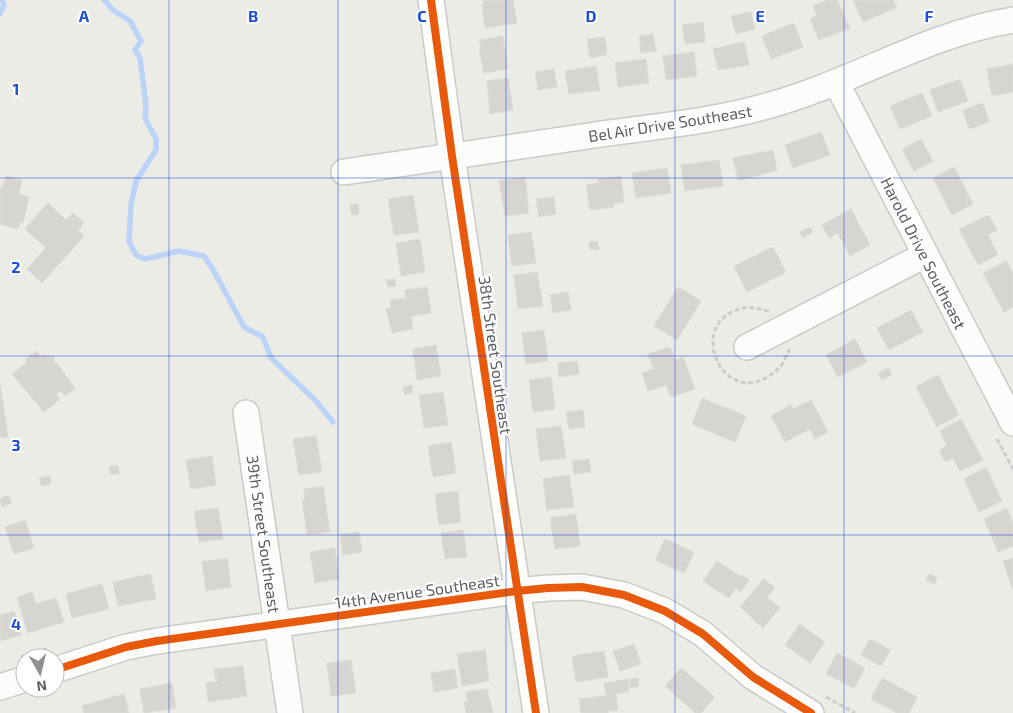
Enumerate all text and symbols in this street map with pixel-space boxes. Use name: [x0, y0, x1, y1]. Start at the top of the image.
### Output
text: A: [79, 6, 90, 25]
text: B: [248, 6, 258, 25]
text: C: [417, 6, 427, 25]
text: D: [586, 6, 597, 25]
text: E: [755, 6, 765, 25]
text: F: [925, 6, 934, 25]
text: 1: [13, 79, 19, 98]
street label: Bel Air Drive Southeast: [587, 101, 753, 145]
street label: Harold Drive Southeast: [877, 174, 971, 332]
text: 2: [11, 257, 21, 276]
street label: 38th Street Southeast: [475, 275, 517, 435]
text: 3: [11, 435, 21, 454]
street label: 39th Street Southeast: [244, 454, 284, 614]
street label: 14th Avenue Southeast: [333, 570, 501, 612]
text: 4: [11, 614, 21, 633]
north arrow: [15, 648, 65, 698]
text: N: [36, 677, 48, 695]

